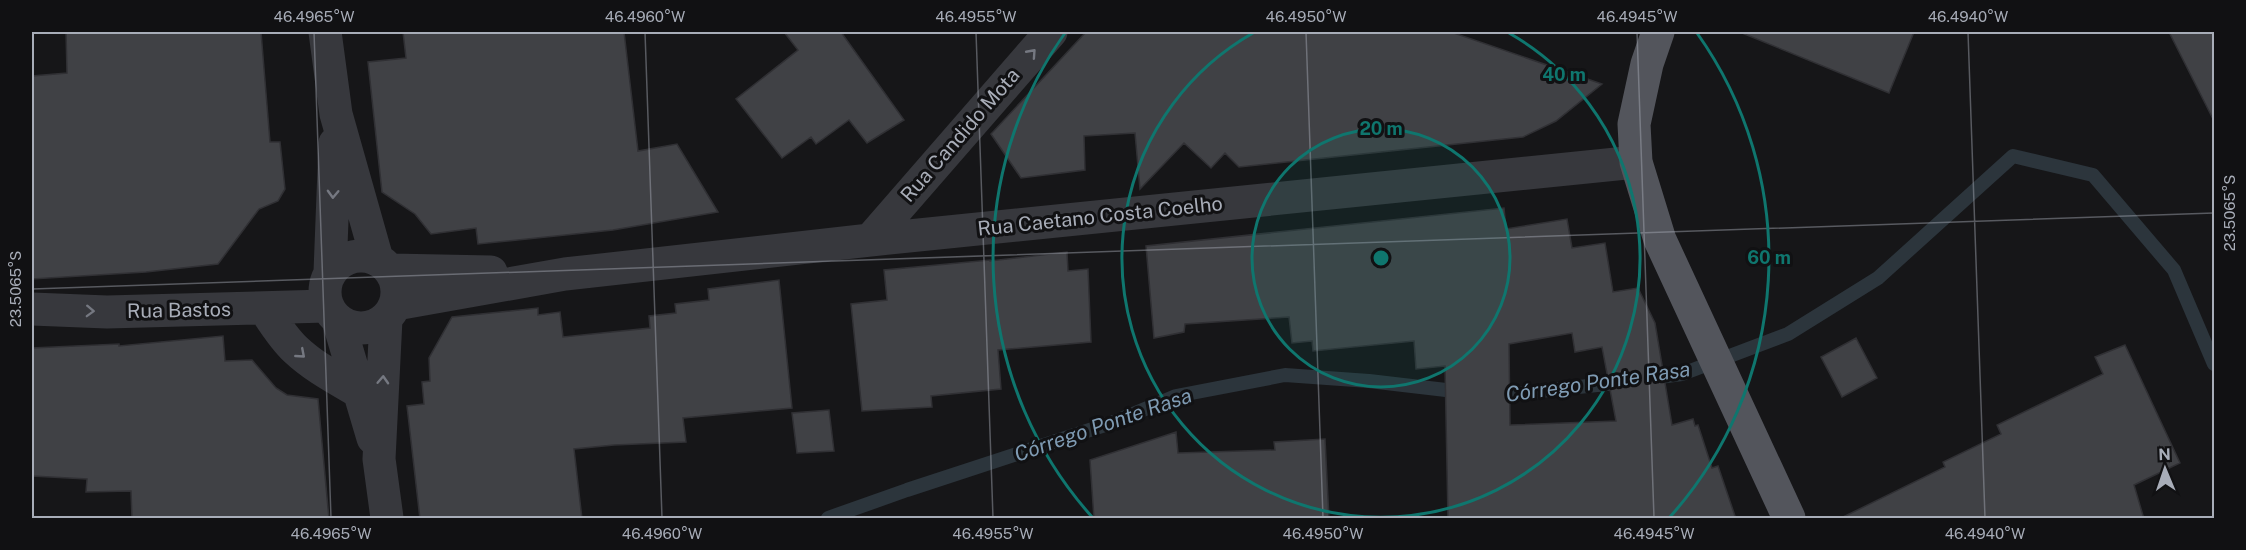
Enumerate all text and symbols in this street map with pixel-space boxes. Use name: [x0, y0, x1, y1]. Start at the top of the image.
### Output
text: 46.4965°W: [274, 8, 354, 25]
text: 46.4960°W: [605, 8, 685, 25]
text: 46.4955°W: [935, 8, 1017, 25]
text: 46.4950°W: [1266, 8, 1346, 25]
text: 46.4945°W: [1597, 8, 1677, 25]
text: 46.4940°W: [1928, 8, 2008, 25]
one-way arrow: [1025, 49, 1036, 60]
street label: Rua Candido Mota: [895, 63, 1025, 207]
text: 40 m: [1542, 64, 1586, 85]
text: 20 m: [1359, 118, 1403, 139]
text: 23.5065°S: [2221, 175, 2238, 251]
one-way arrow: [327, 189, 340, 198]
street label: Rua Caetano Costa Coelho: [976, 191, 1224, 241]
text: 60 m: [1747, 247, 1791, 268]
centre of rings: [1371, 248, 1391, 268]
text: 23.5065°S: [7, 251, 24, 327]
street label: Rua Bastos: [127, 297, 231, 323]
one-way arrow: [85, 305, 94, 318]
one-way arrow: [294, 347, 305, 358]
water label: Córrego Ponte Rasa: [1504, 356, 1692, 407]
one-way arrow: [377, 375, 390, 384]
water label: Córrego Ponte Rasa: [1011, 382, 1195, 467]
north arrow: [2135, 439, 2195, 499]
text: N: [2158, 445, 2171, 464]
text: 46.4965°W: [291, 525, 371, 542]
text: 46.4960°W: [622, 525, 702, 542]
text: 46.4955°W: [952, 525, 1034, 542]
text: 46.4950°W: [1283, 525, 1363, 542]
text: 46.4945°W: [1614, 525, 1694, 542]
text: 46.4940°W: [1945, 525, 2025, 542]

